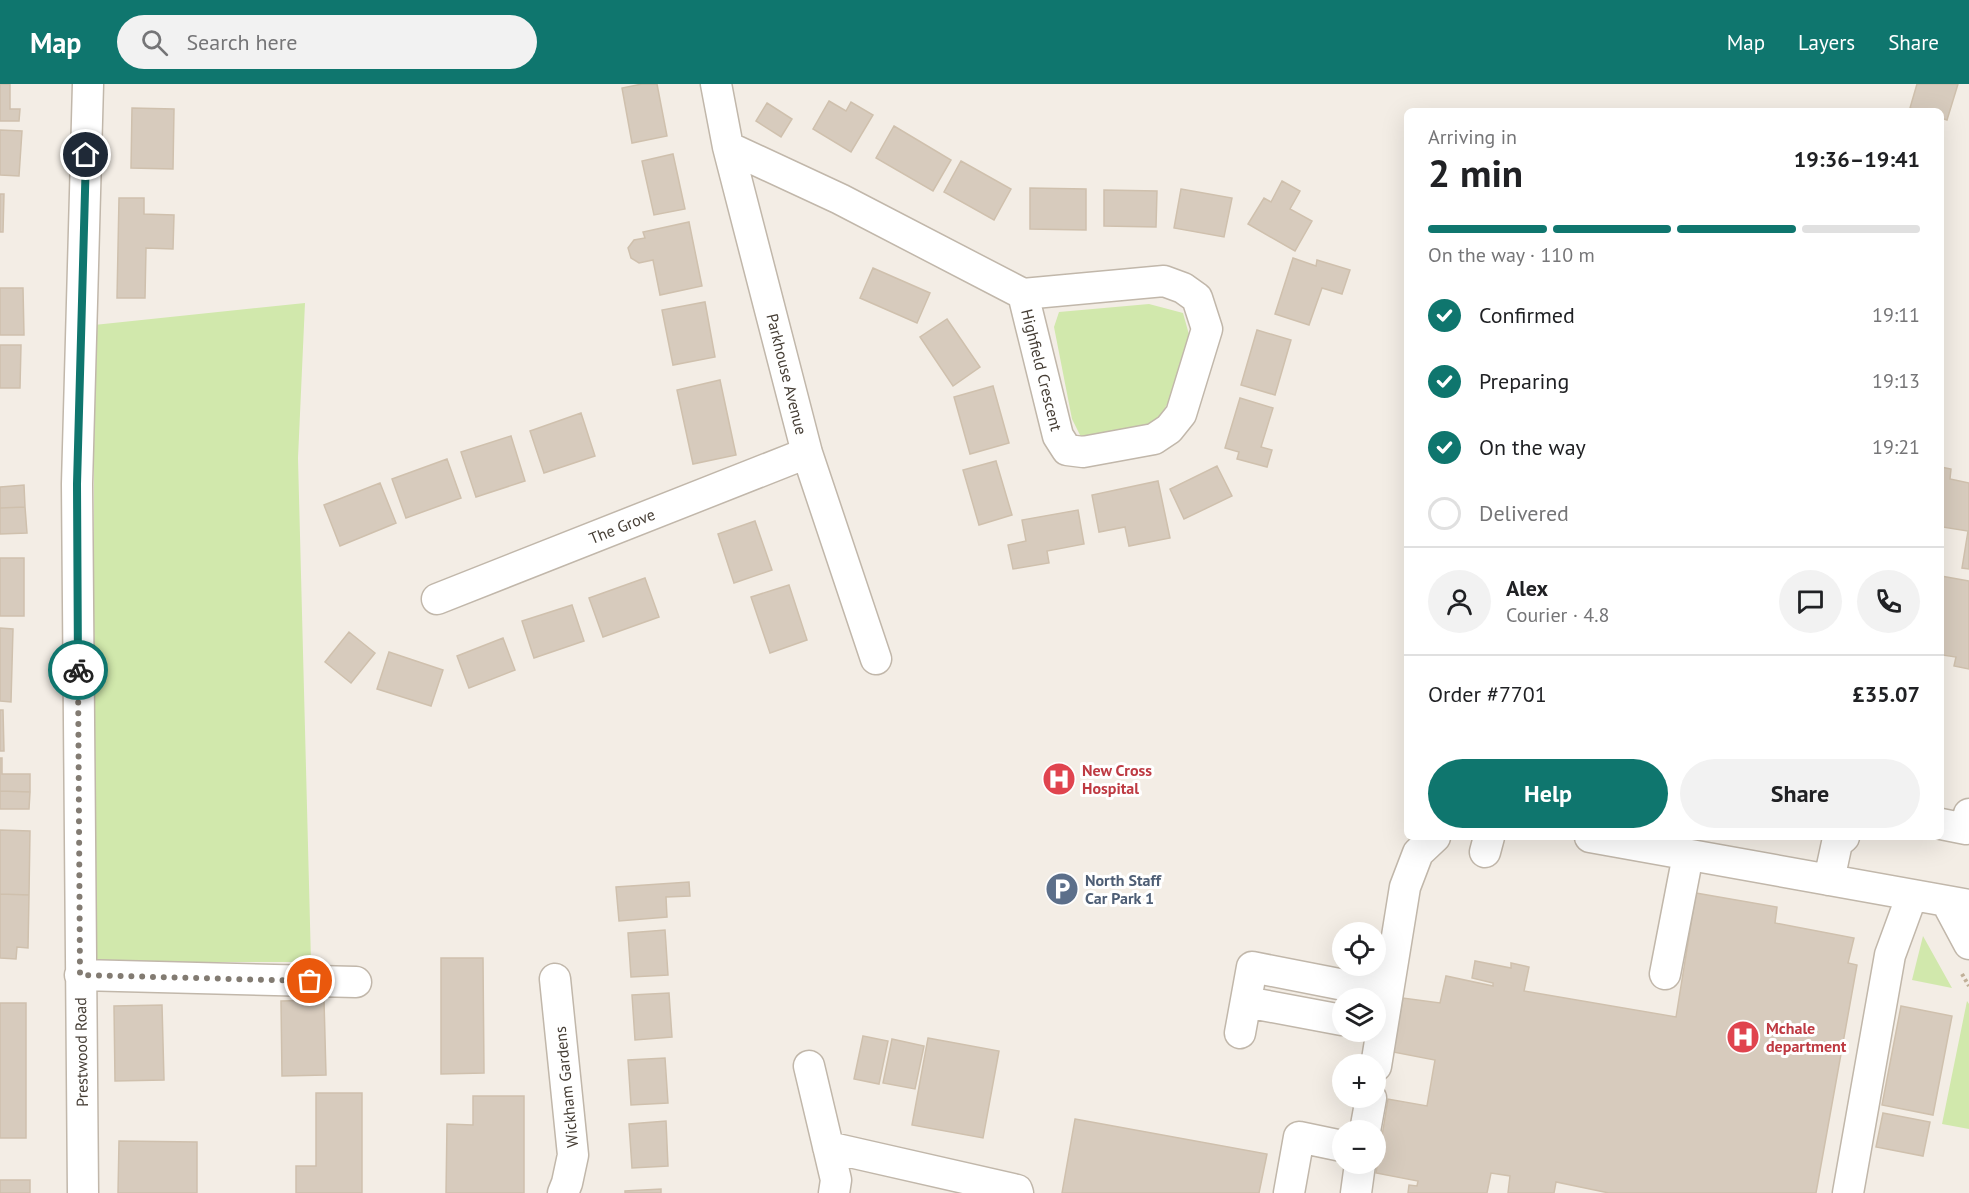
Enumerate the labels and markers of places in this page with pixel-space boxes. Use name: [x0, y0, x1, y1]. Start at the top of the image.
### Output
pin: [60, 129, 111, 180]
place label: New Cross Hospital: [1082, 760, 1152, 798]
hospital icon: New Cross Hospital: [1041, 761, 1077, 797]
place label: North Staff Car Park 1: [1085, 870, 1162, 908]
parking icon: North Staff Car Park 1: [1044, 871, 1080, 907]
pin: [284, 955, 335, 1006]
place label: Mchale department: [1766, 1018, 1847, 1056]
hospital icon: Mchale department: [1725, 1019, 1761, 1055]

